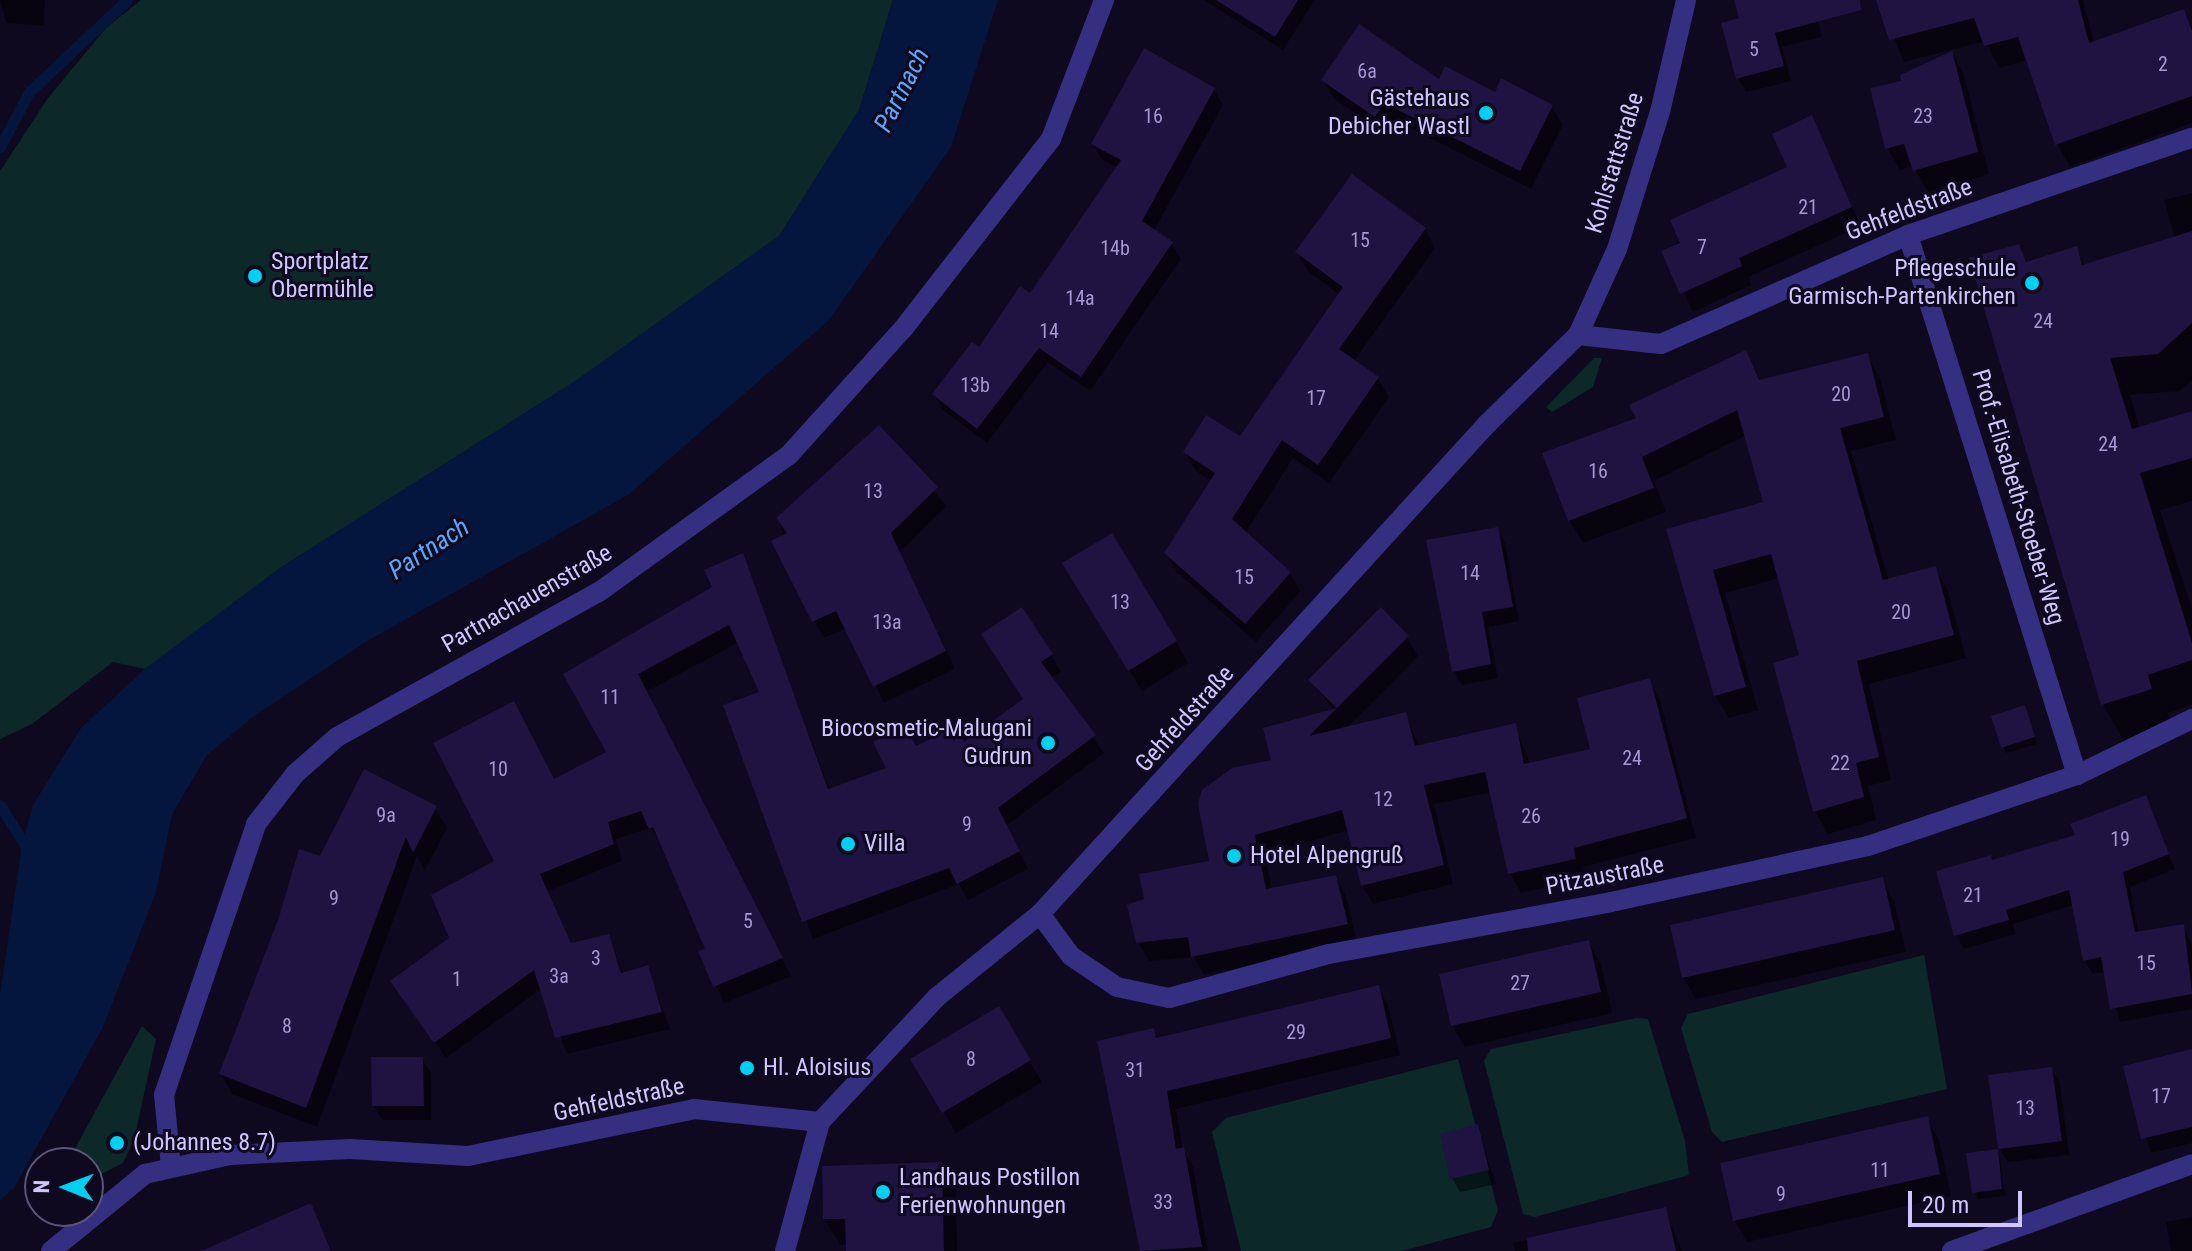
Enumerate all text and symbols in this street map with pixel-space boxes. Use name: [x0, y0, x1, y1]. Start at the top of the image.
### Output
house number: 5: [1749, 37, 1759, 61]
water label: Partnach: [868, 43, 936, 137]
house number: 2: [2158, 52, 2168, 76]
house number: 6a: [1357, 59, 1377, 83]
place label: Gästehaus Debicher Wastl: [1328, 85, 1470, 141]
street label: Kohlstattstraße: [1580, 89, 1650, 237]
house number: 16: [1143, 104, 1163, 128]
marker: Gästehaus Debicher Wastl: [1477, 104, 1495, 122]
house number: 23: [1913, 104, 1933, 128]
street label: Gehfeldstraße: [1842, 173, 1976, 247]
house number: 21: [1798, 195, 1818, 219]
house number: 15: [1350, 228, 1370, 252]
house number: 7: [1697, 235, 1707, 259]
house number: 14b: [1100, 236, 1130, 260]
place label: Sportplatz Obermühle: [271, 248, 374, 304]
place label: Pflegeschule Garmisch-Partenkirchen: [1788, 255, 2016, 311]
marker: Sportplatz Obermühle: [246, 267, 264, 285]
marker: Pflegeschule Garmisch-Partenkirchen: [2023, 274, 2041, 292]
house number: 14a: [1065, 286, 1095, 310]
house number: 24: [2033, 309, 2053, 333]
house number: 14: [1039, 319, 1059, 343]
street label: Prof.-Elisabeth-Stoeber-Weg: [1965, 366, 2071, 628]
house number: 13b: [960, 373, 990, 397]
house number: 20: [1831, 382, 1851, 406]
house number: 17: [1306, 386, 1326, 410]
house number: 24: [2098, 432, 2118, 456]
house number: 16: [1588, 459, 1608, 483]
house number: 13: [863, 479, 883, 503]
water label: Partnach: [383, 511, 475, 587]
street label: Partnachauenstraße: [437, 539, 617, 659]
house number: 14: [1460, 561, 1480, 585]
house number: 15: [1234, 565, 1254, 589]
house number: 13: [1110, 590, 1130, 614]
house number: 20: [1891, 600, 1911, 624]
house number: 13a: [872, 610, 902, 634]
street label: Gehfeldstraße: [1130, 660, 1240, 778]
house number: 11: [600, 685, 620, 709]
place label: Biocosmetic-Malugani Gudrun: [821, 715, 1032, 771]
marker: Biocosmetic-Malugani Gudrun: [1039, 734, 1057, 752]
house number: 24: [1622, 746, 1642, 770]
house number: 22: [1830, 751, 1850, 775]
house number: 10: [488, 757, 508, 781]
house number: 12: [1373, 787, 1393, 811]
house number: 9a: [376, 803, 396, 827]
house number: 26: [1521, 804, 1541, 828]
house number: 9: [962, 812, 972, 836]
house number: 19: [2110, 827, 2130, 851]
place label: Villa: [864, 830, 905, 858]
marker: Villa: [839, 835, 857, 853]
place label: Hotel Alpengruß: [1250, 842, 1404, 870]
marker: Hotel Alpengruß: [1225, 847, 1243, 865]
street label: Pitzaustraße: [1543, 850, 1667, 902]
house number: 21: [1963, 883, 1983, 907]
house number: 9: [329, 886, 339, 910]
house number: 5: [743, 909, 753, 933]
house number: 3: [591, 946, 601, 970]
house number: 15: [2136, 951, 2156, 975]
house number: 3a: [549, 964, 569, 988]
house number: 1: [452, 967, 462, 991]
house number: 27: [1510, 971, 1530, 995]
house number: 8: [282, 1014, 292, 1038]
house number: 29: [1286, 1020, 1306, 1044]
house number: 8: [966, 1047, 976, 1071]
place label: Hl. Aloisius: [763, 1054, 871, 1082]
house number: 31: [1125, 1058, 1145, 1082]
marker: Hl. Aloisius: [738, 1059, 756, 1077]
street label: Gehfeldstraße: [551, 1072, 687, 1128]
house number: 17: [2151, 1084, 2171, 1108]
house number: 13: [2015, 1096, 2035, 1120]
place label: (Johannes 8.7): [133, 1129, 276, 1157]
marker: (Johannes 8.7): [108, 1134, 126, 1152]
north arrow: [24, 1147, 104, 1227]
house number: 11: [1870, 1158, 1890, 1182]
place label: Landhaus Postillon Ferienwohnungen: [899, 1164, 1080, 1220]
scale bar: [1912, 1175, 2026, 1225]
text: N: [29, 1180, 54, 1194]
house number: 9: [1776, 1182, 1786, 1206]
marker: Landhaus Postillon Ferienwohnungen: [874, 1183, 892, 1201]
house number: 33: [1153, 1190, 1173, 1214]
text: 20 m: [1922, 1191, 1969, 1219]

